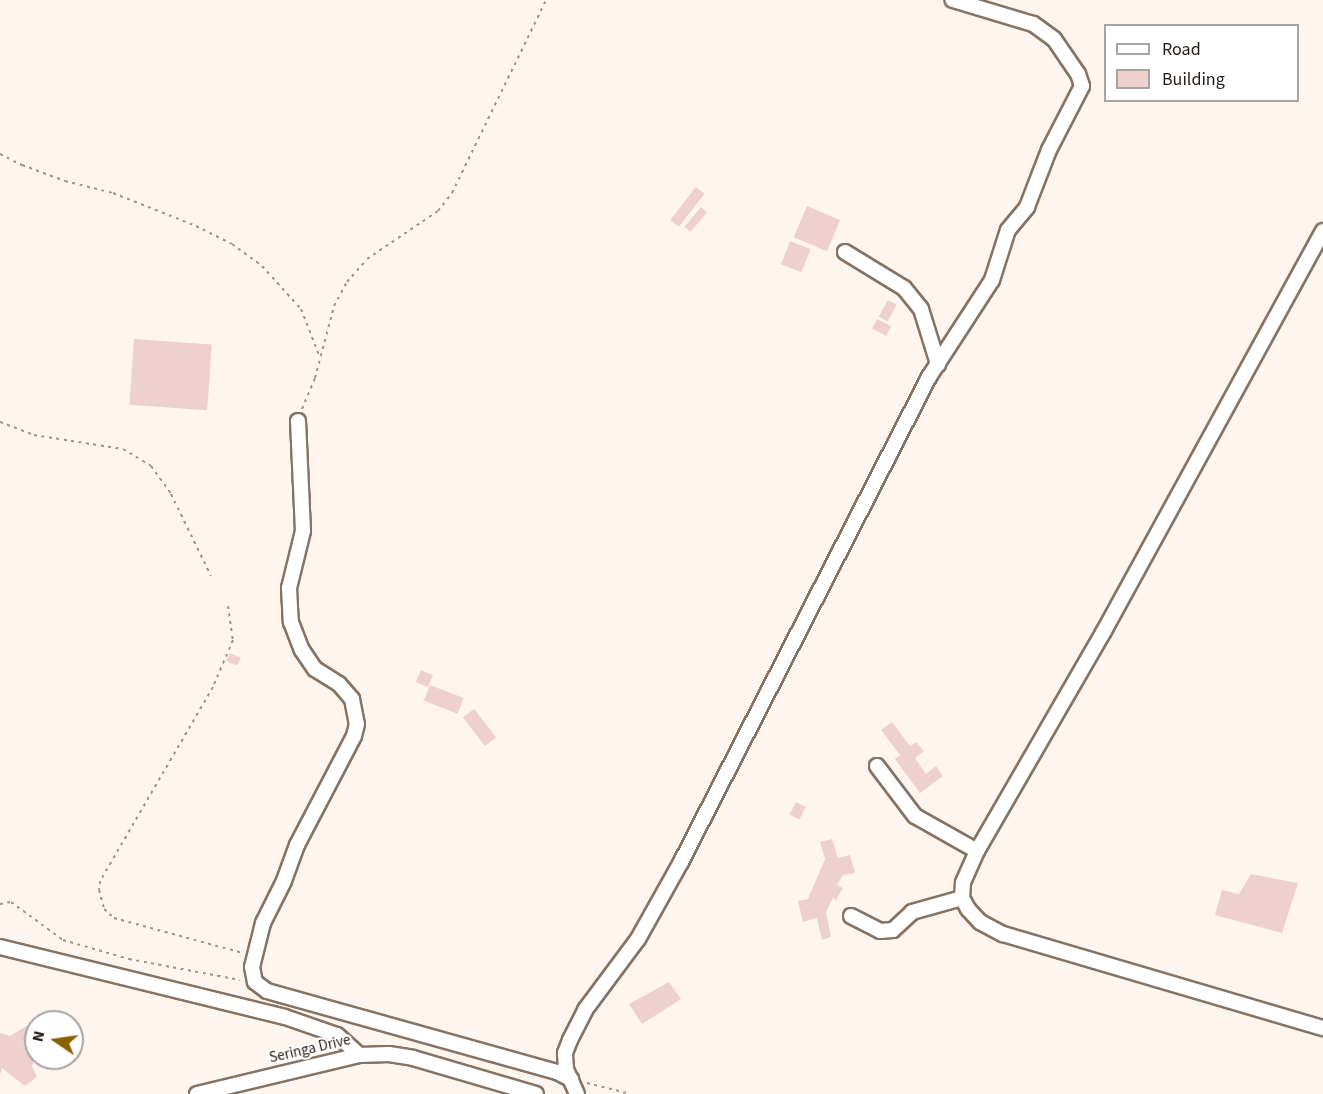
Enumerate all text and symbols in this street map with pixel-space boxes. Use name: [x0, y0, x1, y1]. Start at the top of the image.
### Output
legend: [1104, 24, 1299, 102]
text: Road: [1162, 37, 1201, 62]
text: Building: [1162, 67, 1225, 92]
north arrow: [24, 1010, 84, 1070]
text: N: [26, 1029, 50, 1044]
street label: Seringa Drive: [268, 1031, 352, 1067]

